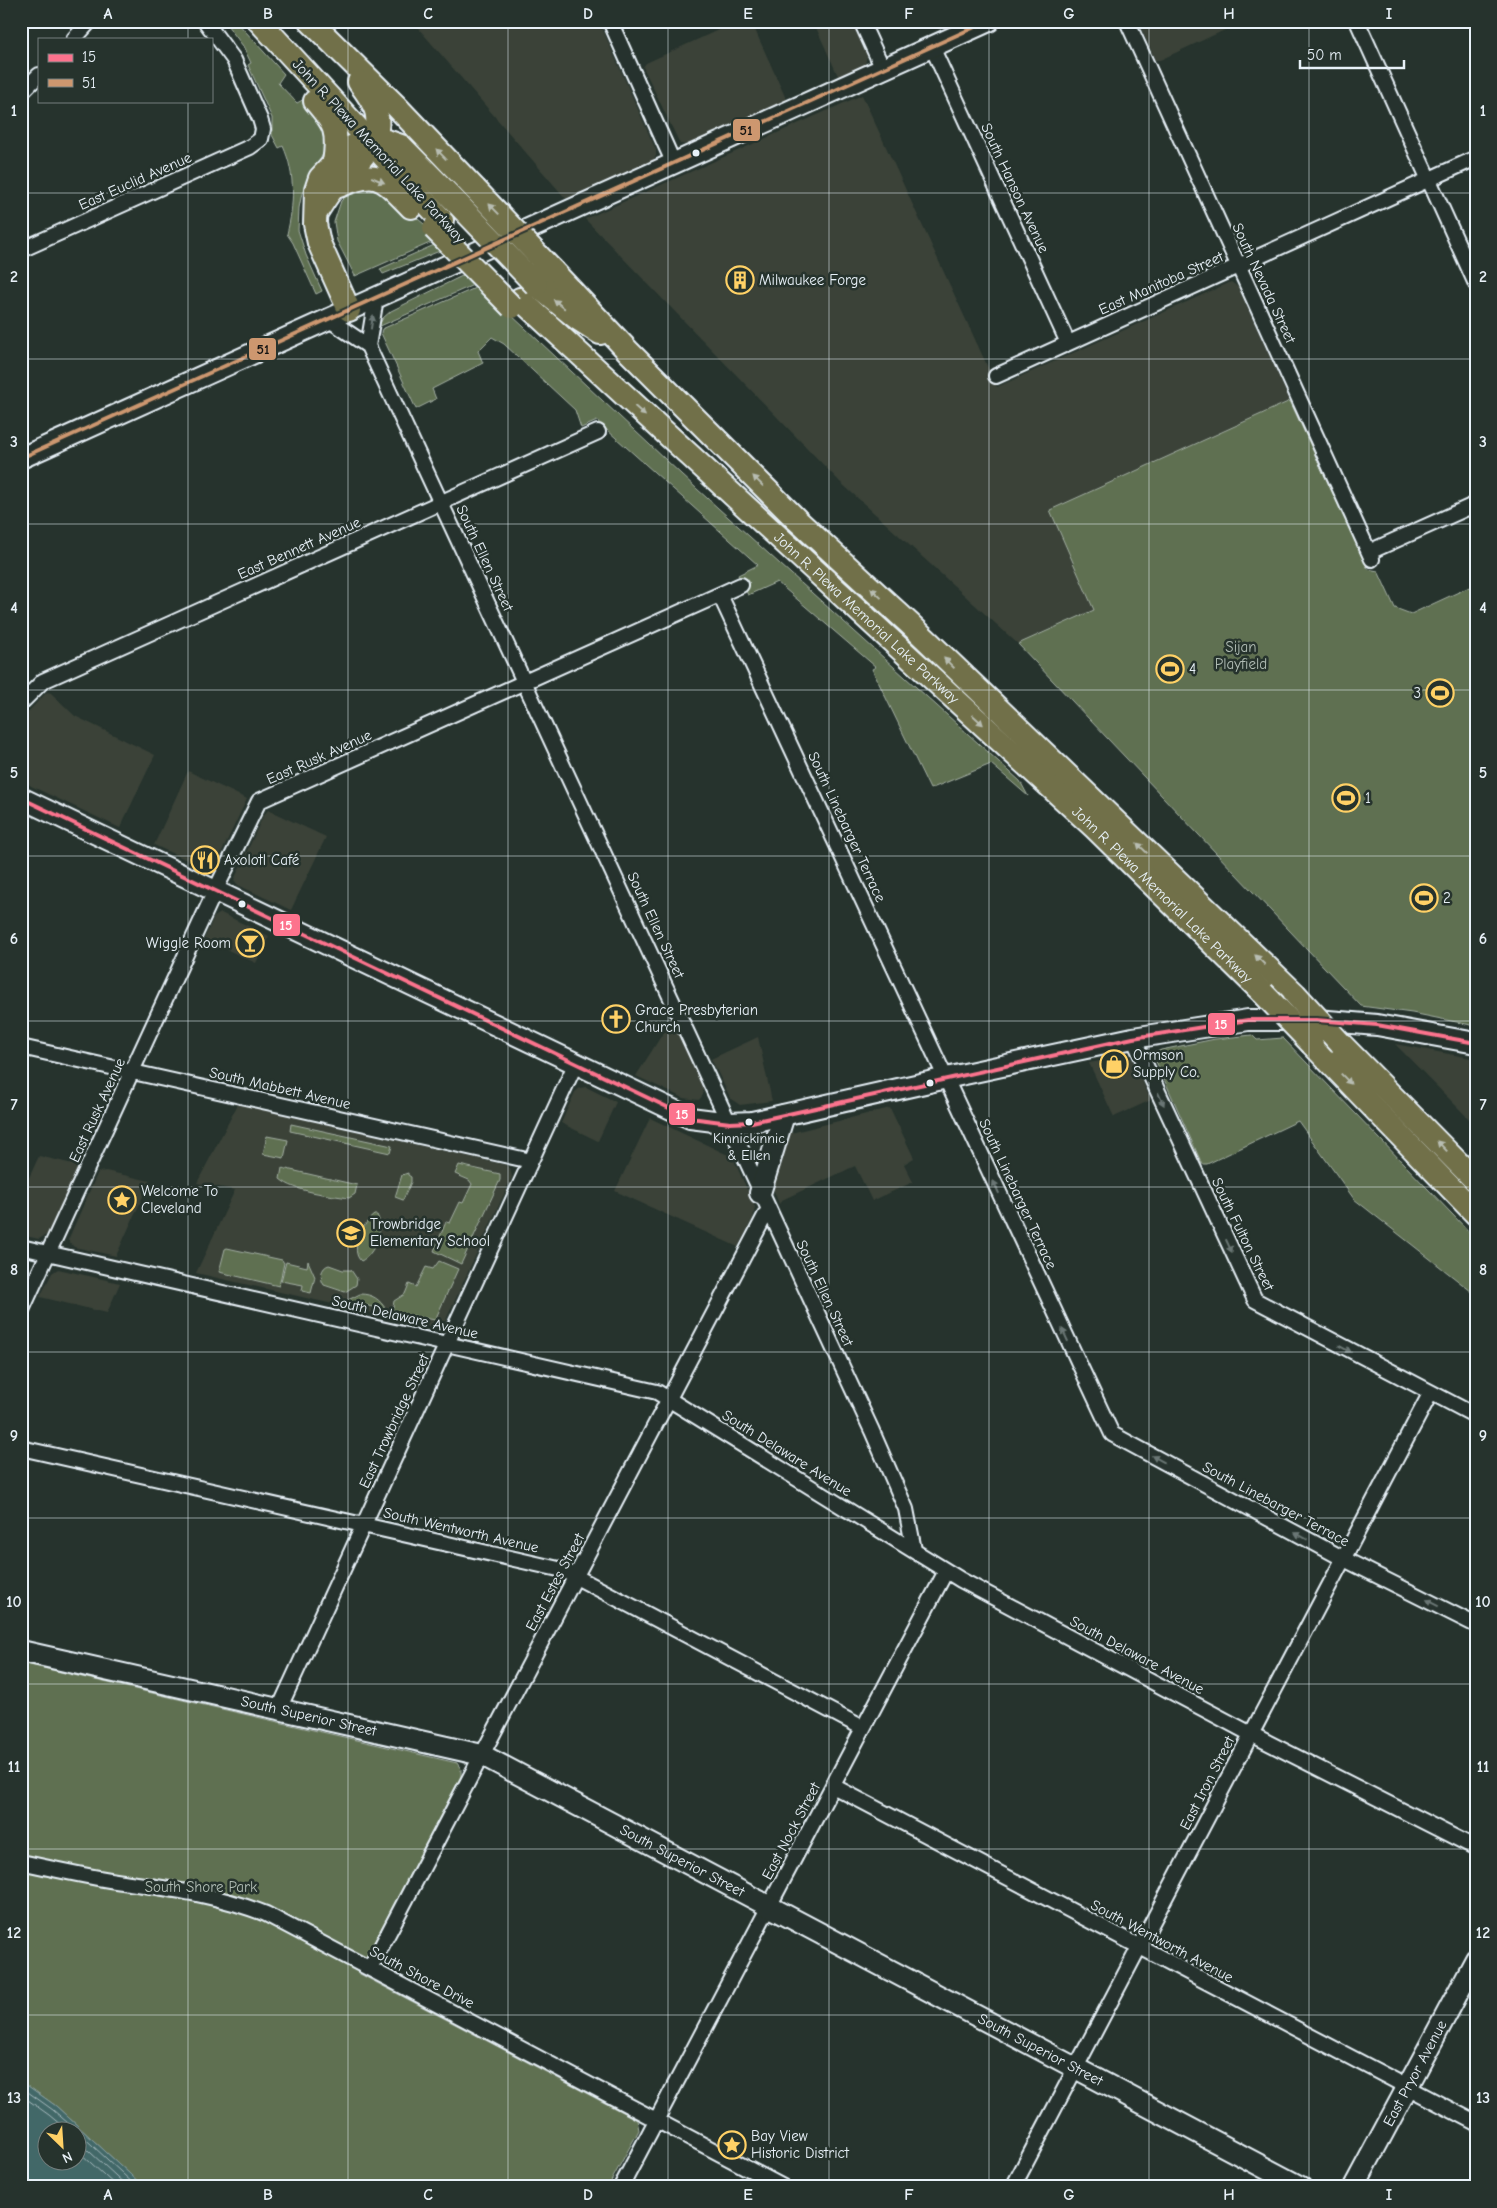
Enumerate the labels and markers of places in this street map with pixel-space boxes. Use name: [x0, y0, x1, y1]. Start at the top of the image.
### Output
unlabelled marker: [691, 148, 701, 158]
building icon: Milwaukee Forge: [725, 265, 755, 295]
place label: Milwaukee Forge: [759, 271, 867, 289]
sports icon: 4: [1155, 654, 1185, 684]
place label: 4: [1189, 660, 1196, 678]
sports icon: 3: [1425, 678, 1455, 708]
place label: 3: [1413, 684, 1421, 702]
sports icon: 1: [1331, 783, 1361, 813]
place label: 1: [1365, 789, 1371, 807]
restaurant icon: Axolotl Café: [190, 845, 220, 875]
place label: Axolotl Café: [224, 851, 300, 869]
sports icon: 2: [1409, 883, 1439, 913]
place label: 2: [1443, 889, 1451, 907]
unlabelled marker: [237, 899, 247, 909]
bar icon: Wiggle Room: [235, 928, 265, 958]
place label: Wiggle Room: [146, 934, 231, 952]
place label: Grace Presbyterian Church: [635, 1001, 758, 1036]
church icon: Grace Presbyterian Church: [601, 1004, 631, 1034]
place label: Ormson Supply Co.: [1133, 1046, 1199, 1081]
shop icon: Ormson Supply Co.: [1099, 1049, 1129, 1079]
unlabelled marker: [925, 1078, 935, 1088]
marker: Kinnickinnic & Ellen: [744, 1117, 754, 1127]
place label: Kinnickinnic & Ellen: [713, 1130, 785, 1164]
place label: Welcome To Cleveland: [141, 1182, 218, 1217]
place icon: Welcome To Cleveland: [107, 1185, 137, 1215]
place label: Trowbridge Elementary School: [370, 1215, 490, 1250]
school or university icon: Trowbridge Elementary School: [336, 1218, 366, 1248]
place label: Bay View Historic District: [751, 2127, 850, 2162]
place icon: Bay View Historic District: [717, 2130, 747, 2160]

